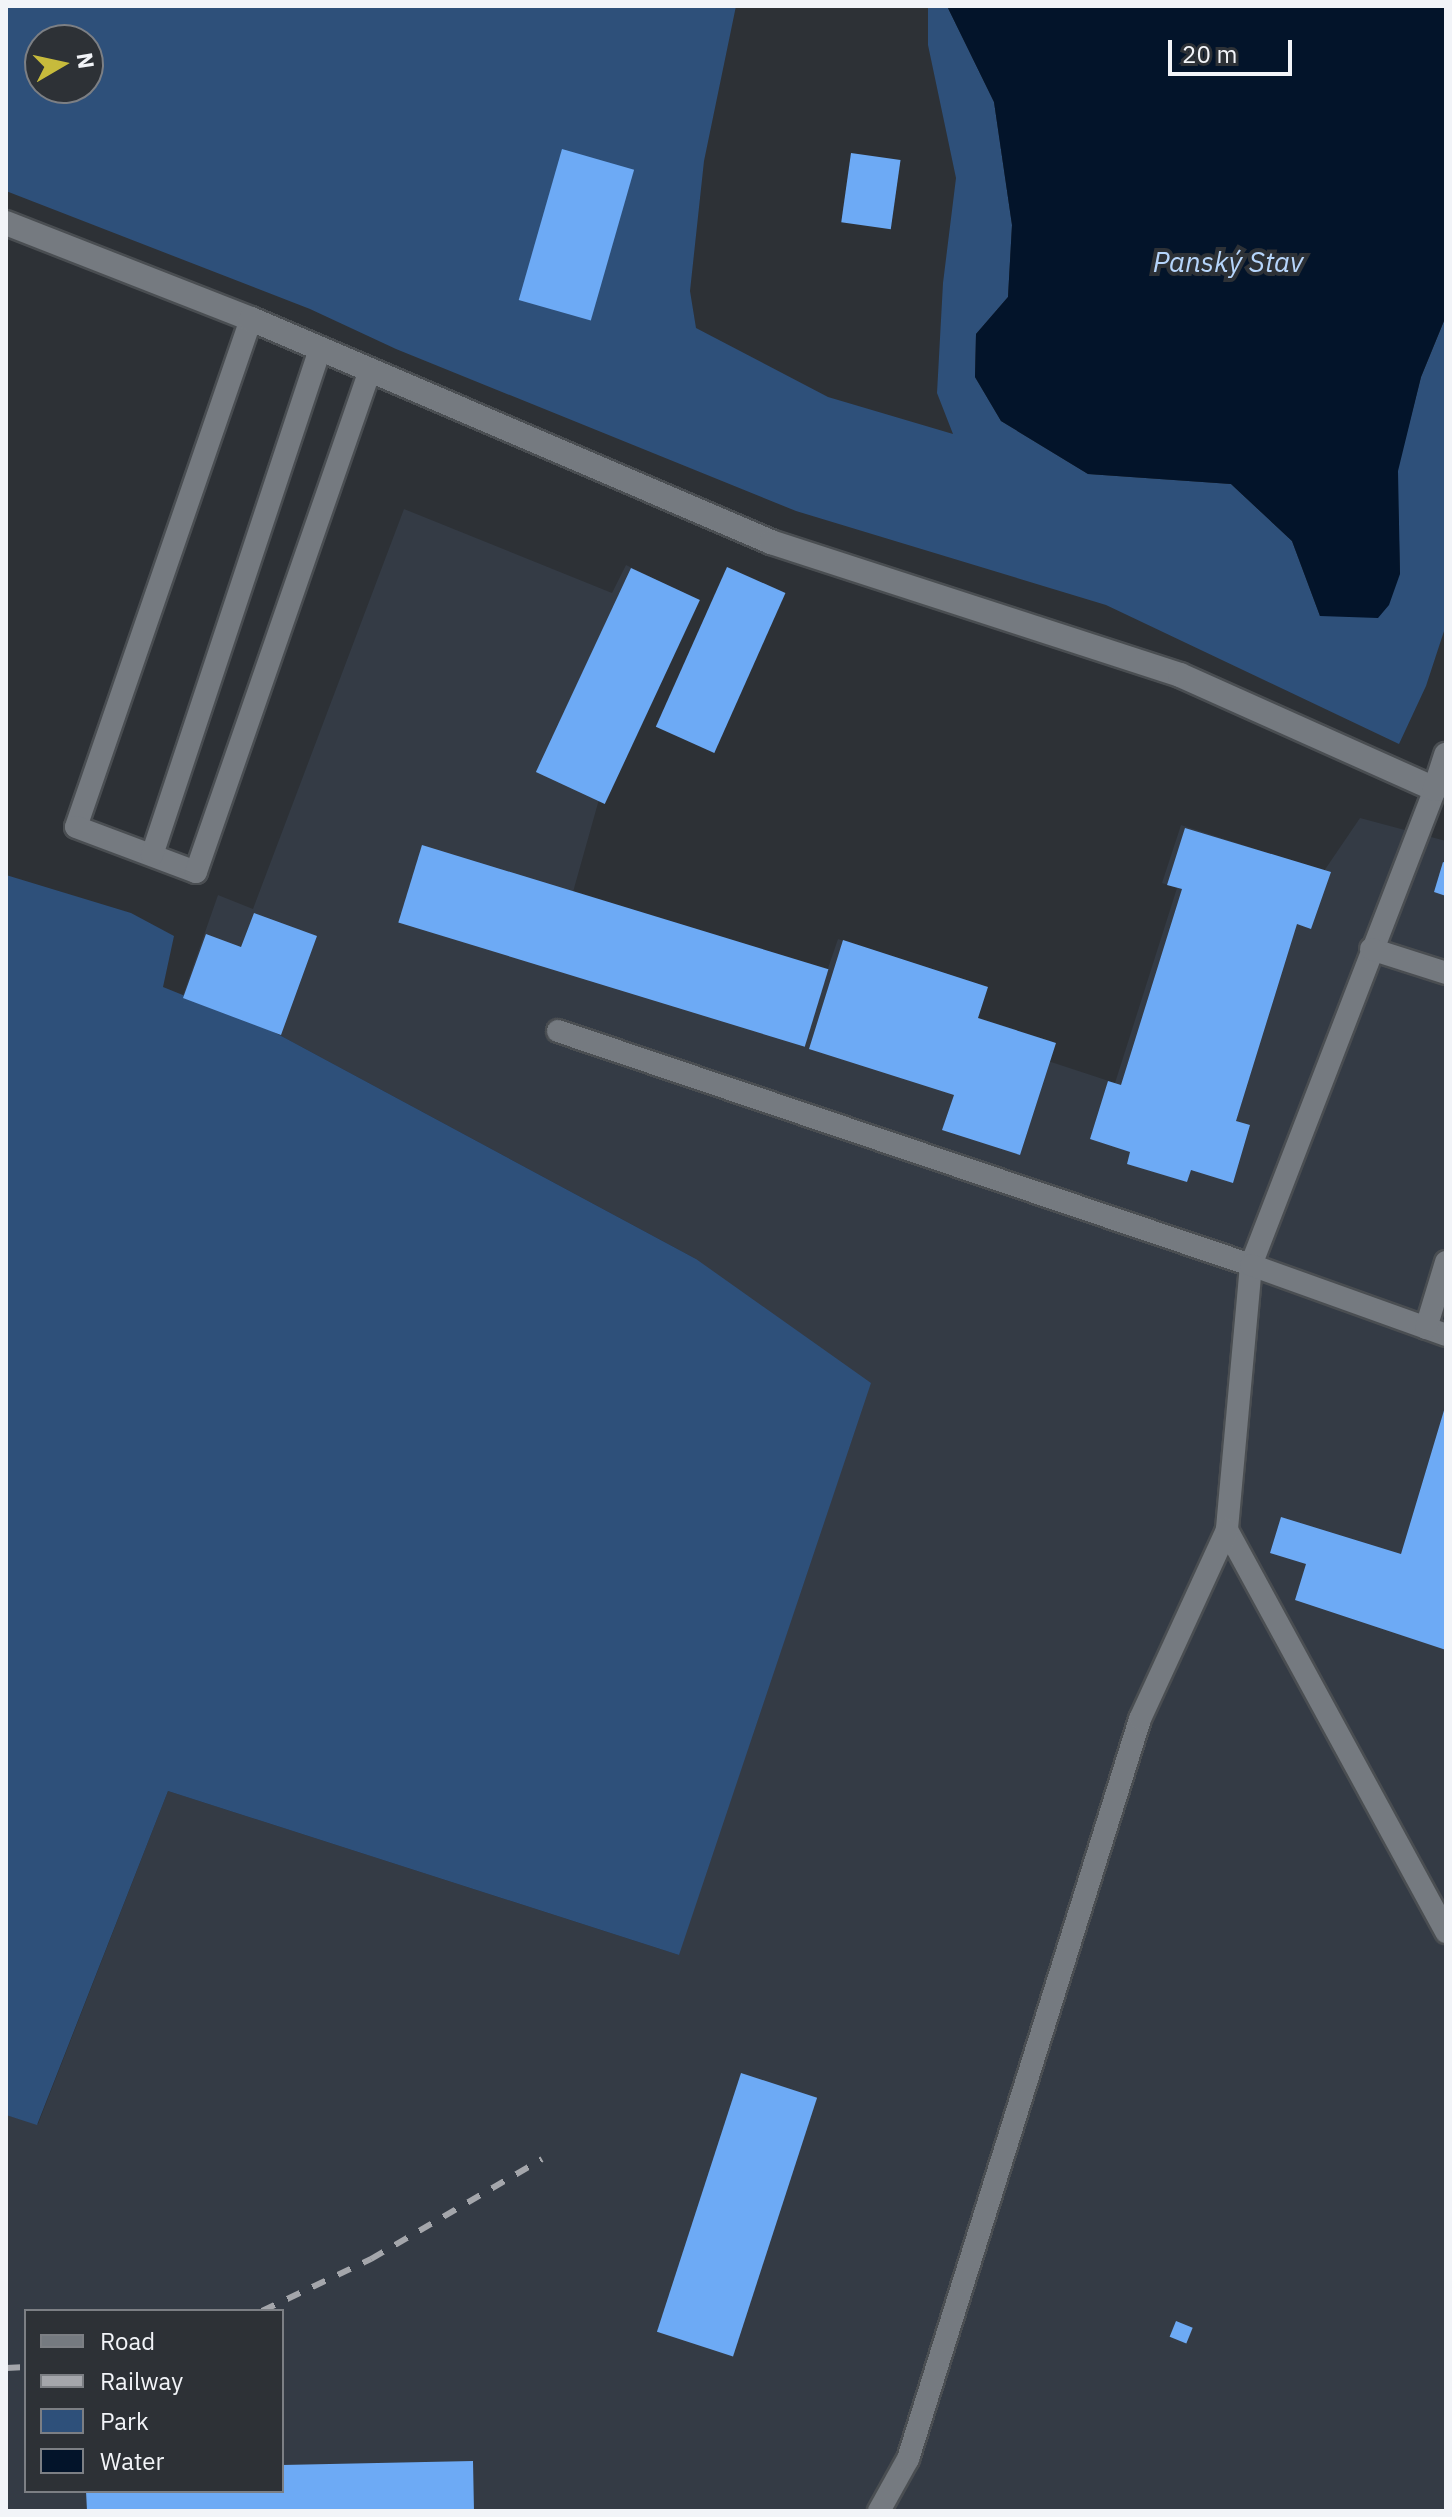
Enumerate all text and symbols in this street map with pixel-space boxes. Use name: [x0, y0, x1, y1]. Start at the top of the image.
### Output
north arrow: [24, 24, 104, 104]
scale bar: [1172, 24, 1296, 74]
text: 20 m: [1182, 38, 1237, 70]
text: N: [71, 50, 102, 71]
water label: Panský Stav: [1153, 245, 1303, 279]
legend: [24, 2309, 284, 2493]
text: Road: [100, 2325, 155, 2357]
text: Railway: [100, 2365, 183, 2397]
text: Park: [100, 2405, 149, 2437]
text: Water: [100, 2445, 164, 2477]

